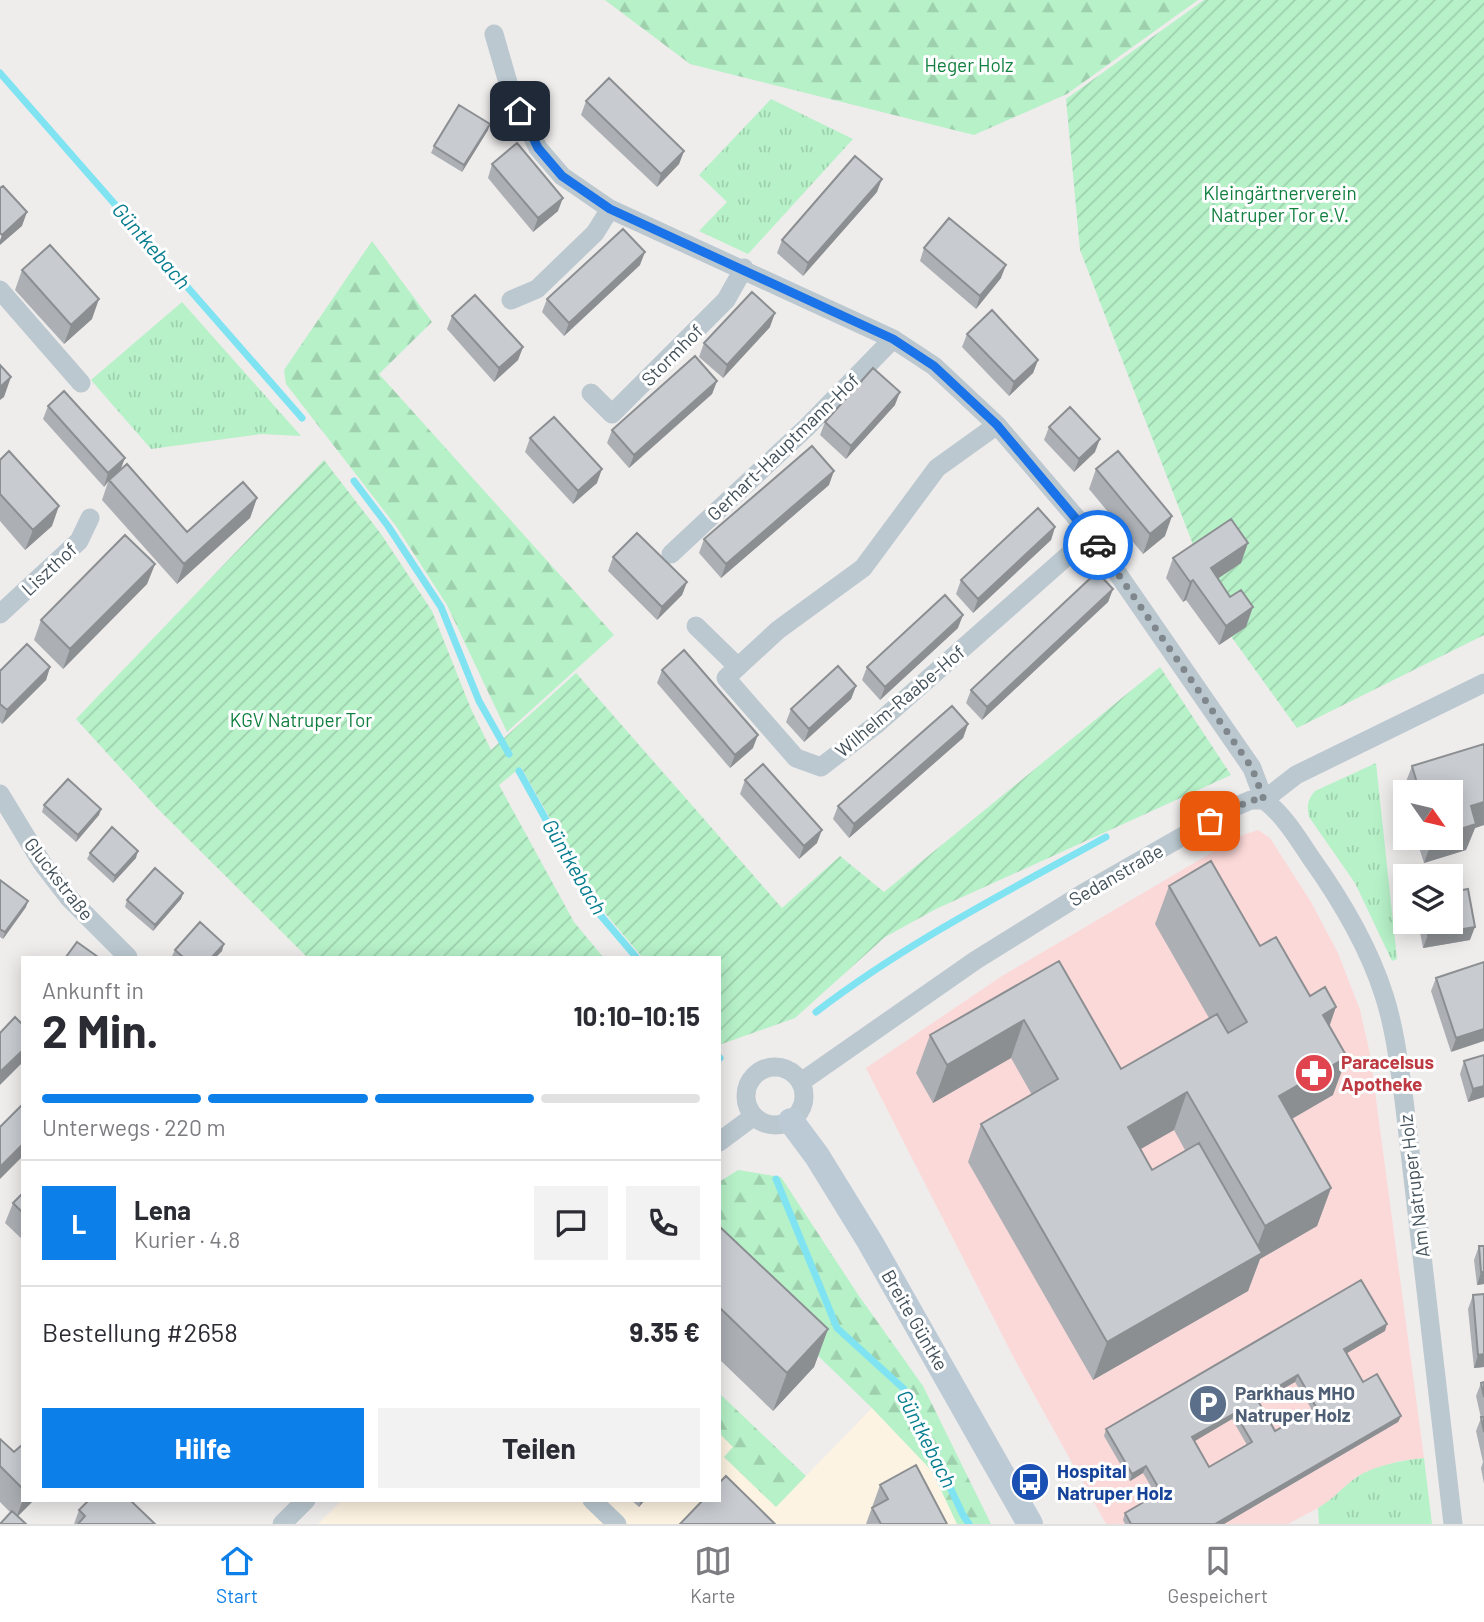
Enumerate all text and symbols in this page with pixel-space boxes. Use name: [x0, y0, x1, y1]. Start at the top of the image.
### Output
park label: Heger Holz: [924, 53, 1014, 76]
pin: [490, 81, 550, 141]
icon: home: [501, 92, 539, 130]
park label: Kleingärtnerverein Natruper Tor e.V.: [1203, 181, 1357, 226]
water label: Güntkebach: [108, 197, 196, 293]
street label: Stormhof: [636, 319, 707, 390]
street label: Gerhart-Hauptmann-Hof: [702, 368, 863, 525]
courier: [1063, 510, 1133, 580]
icon: car: [1079, 526, 1117, 564]
street label: Liszthof: [16, 537, 81, 600]
street label: Wilhelm-Raabe-Hof: [830, 640, 969, 761]
park label: KGV Natruper Tor: [230, 708, 372, 731]
north arrow: [1393, 780, 1463, 850]
map controls: [1393, 780, 1463, 934]
pin: [1180, 791, 1240, 851]
icon: bag: [1191, 802, 1229, 840]
water label: Güntkebach: [538, 814, 613, 919]
street label: Gluckstraße: [20, 833, 99, 925]
street label: Sedanstraße: [1065, 838, 1167, 911]
button: layers: [1393, 864, 1463, 934]
text: Ankunft in: [42, 976, 144, 1004]
text: 10:10–10:15: [573, 1000, 700, 1031]
text: 2 Min.: [42, 1002, 159, 1057]
place label: Paracelsus Apotheke: [1341, 1050, 1434, 1095]
pharmacy icon: Paracelsus Apotheke: [1293, 1052, 1335, 1094]
text: Unterwegs · 220 m: [42, 1113, 226, 1141]
street label: Am Natruper Holz: [1393, 1113, 1434, 1259]
button: chat: [534, 1186, 608, 1260]
button: phone: [626, 1186, 700, 1260]
text: Lena: [134, 1194, 191, 1225]
text: L: [72, 1208, 86, 1239]
text: Kurier · 4.8: [134, 1225, 240, 1253]
street label: Breite Güntke: [877, 1265, 954, 1374]
text: Bestellung #2658: [42, 1316, 238, 1347]
text: 9.35 €: [629, 1316, 700, 1347]
place label: Parkhaus MHO Natruper Holz: [1235, 1381, 1355, 1426]
parking icon: Parkhaus MHO Natruper Holz: [1187, 1383, 1229, 1425]
water label: Güntkebach: [892, 1385, 963, 1491]
button: Hilfe: [42, 1408, 364, 1488]
button: Teilen: [378, 1408, 700, 1488]
place label: Hospital Natruper Holz: [1057, 1459, 1173, 1504]
bus stop icon: Hospital Natruper Holz: [1009, 1461, 1051, 1503]
tab: Start: [216, 1542, 258, 1607]
tab: Karte: [690, 1542, 735, 1607]
tab: Gespeichert: [1168, 1542, 1268, 1607]

